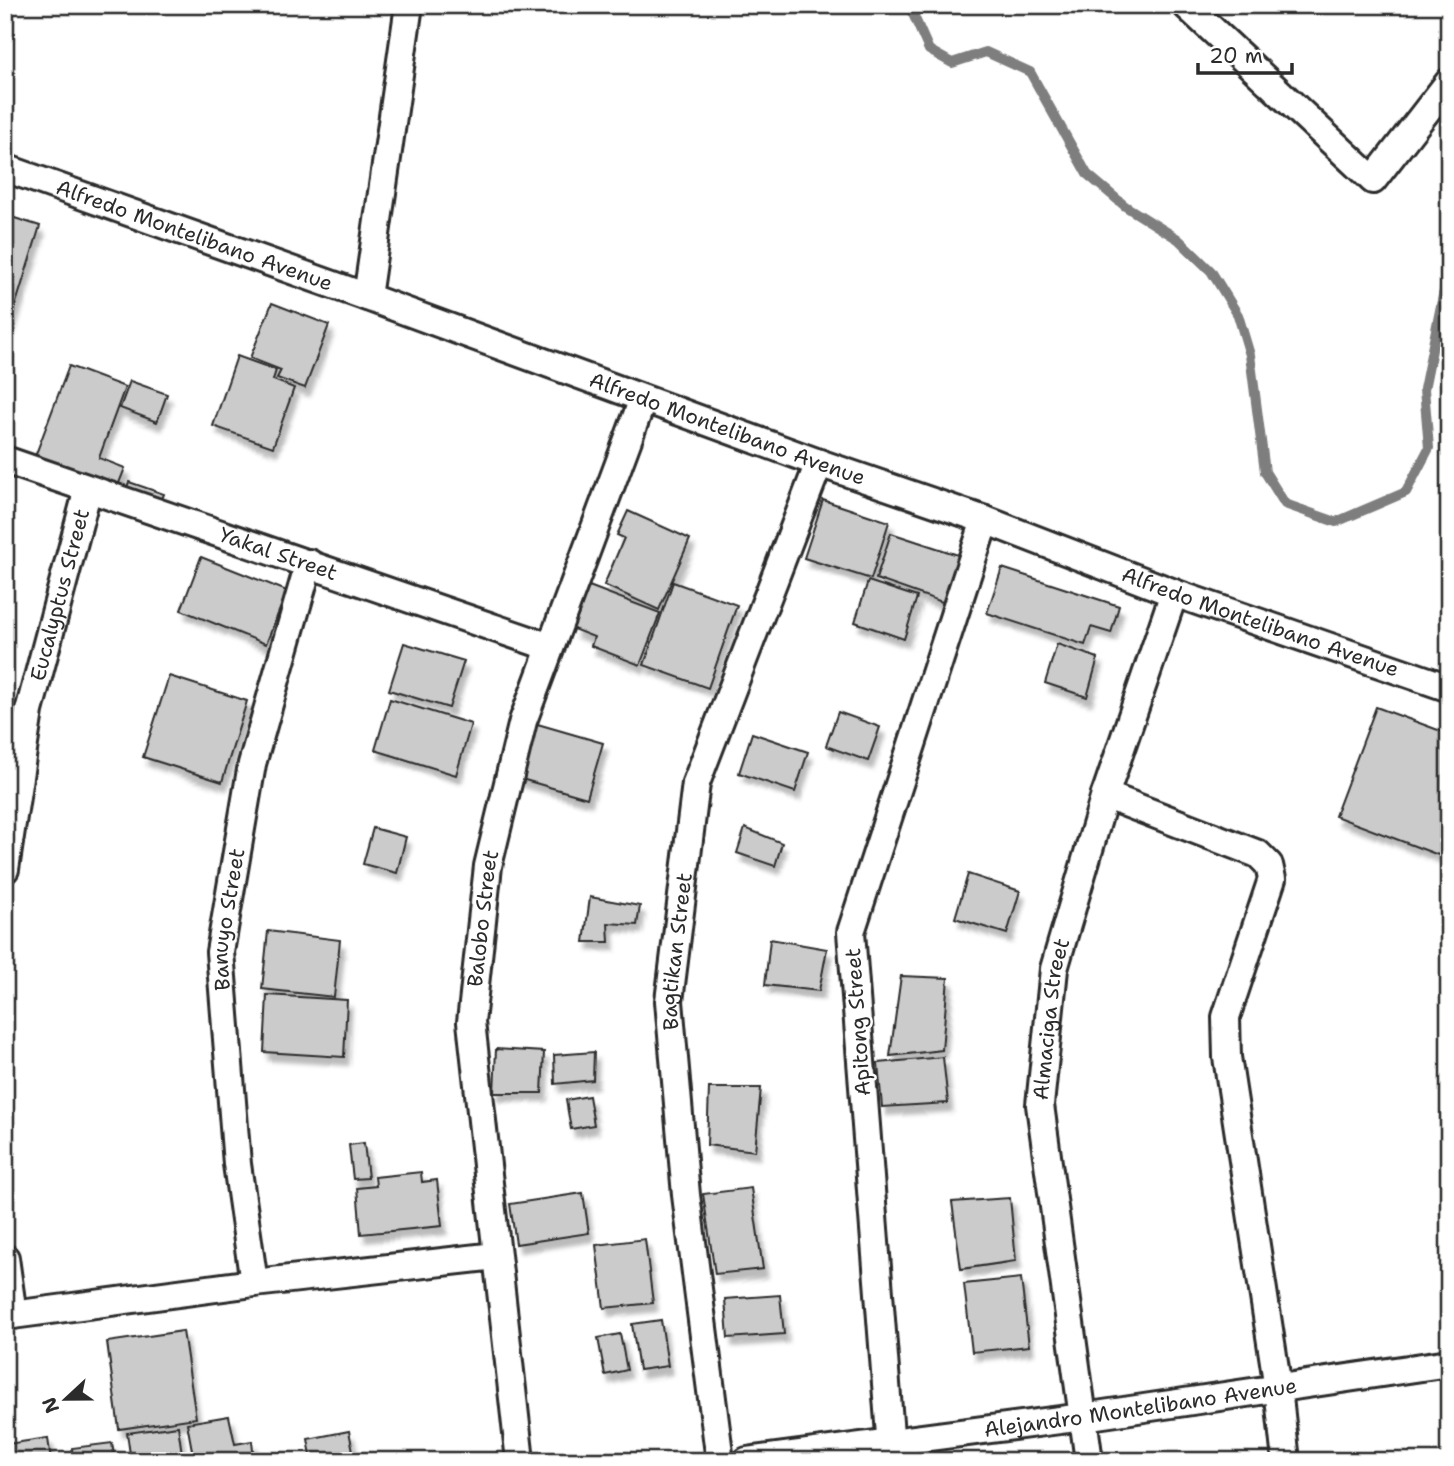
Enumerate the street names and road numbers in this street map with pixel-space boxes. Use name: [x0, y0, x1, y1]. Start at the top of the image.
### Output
street label: Alfredo Montelibano Avenue: [52, 173, 336, 298]
street label: Alfredo Montelibano Avenue: [585, 366, 869, 492]
street label: Eucalyptus Street: [24, 506, 96, 684]
street label: Yakal Street: [216, 521, 341, 587]
street label: Alfredo Montelibano Avenue: [1118, 560, 1403, 684]
street label: Banuyo Street: [206, 846, 251, 992]
street label: Balobo Street: [461, 847, 505, 988]
street label: Bagtikan Street: [655, 871, 699, 1031]
street label: Almaciga Street: [1027, 935, 1076, 1101]
street label: Apitong Street: [839, 947, 877, 1097]
street label: Alejandro Montelibano Avenue: [982, 1372, 1299, 1444]

